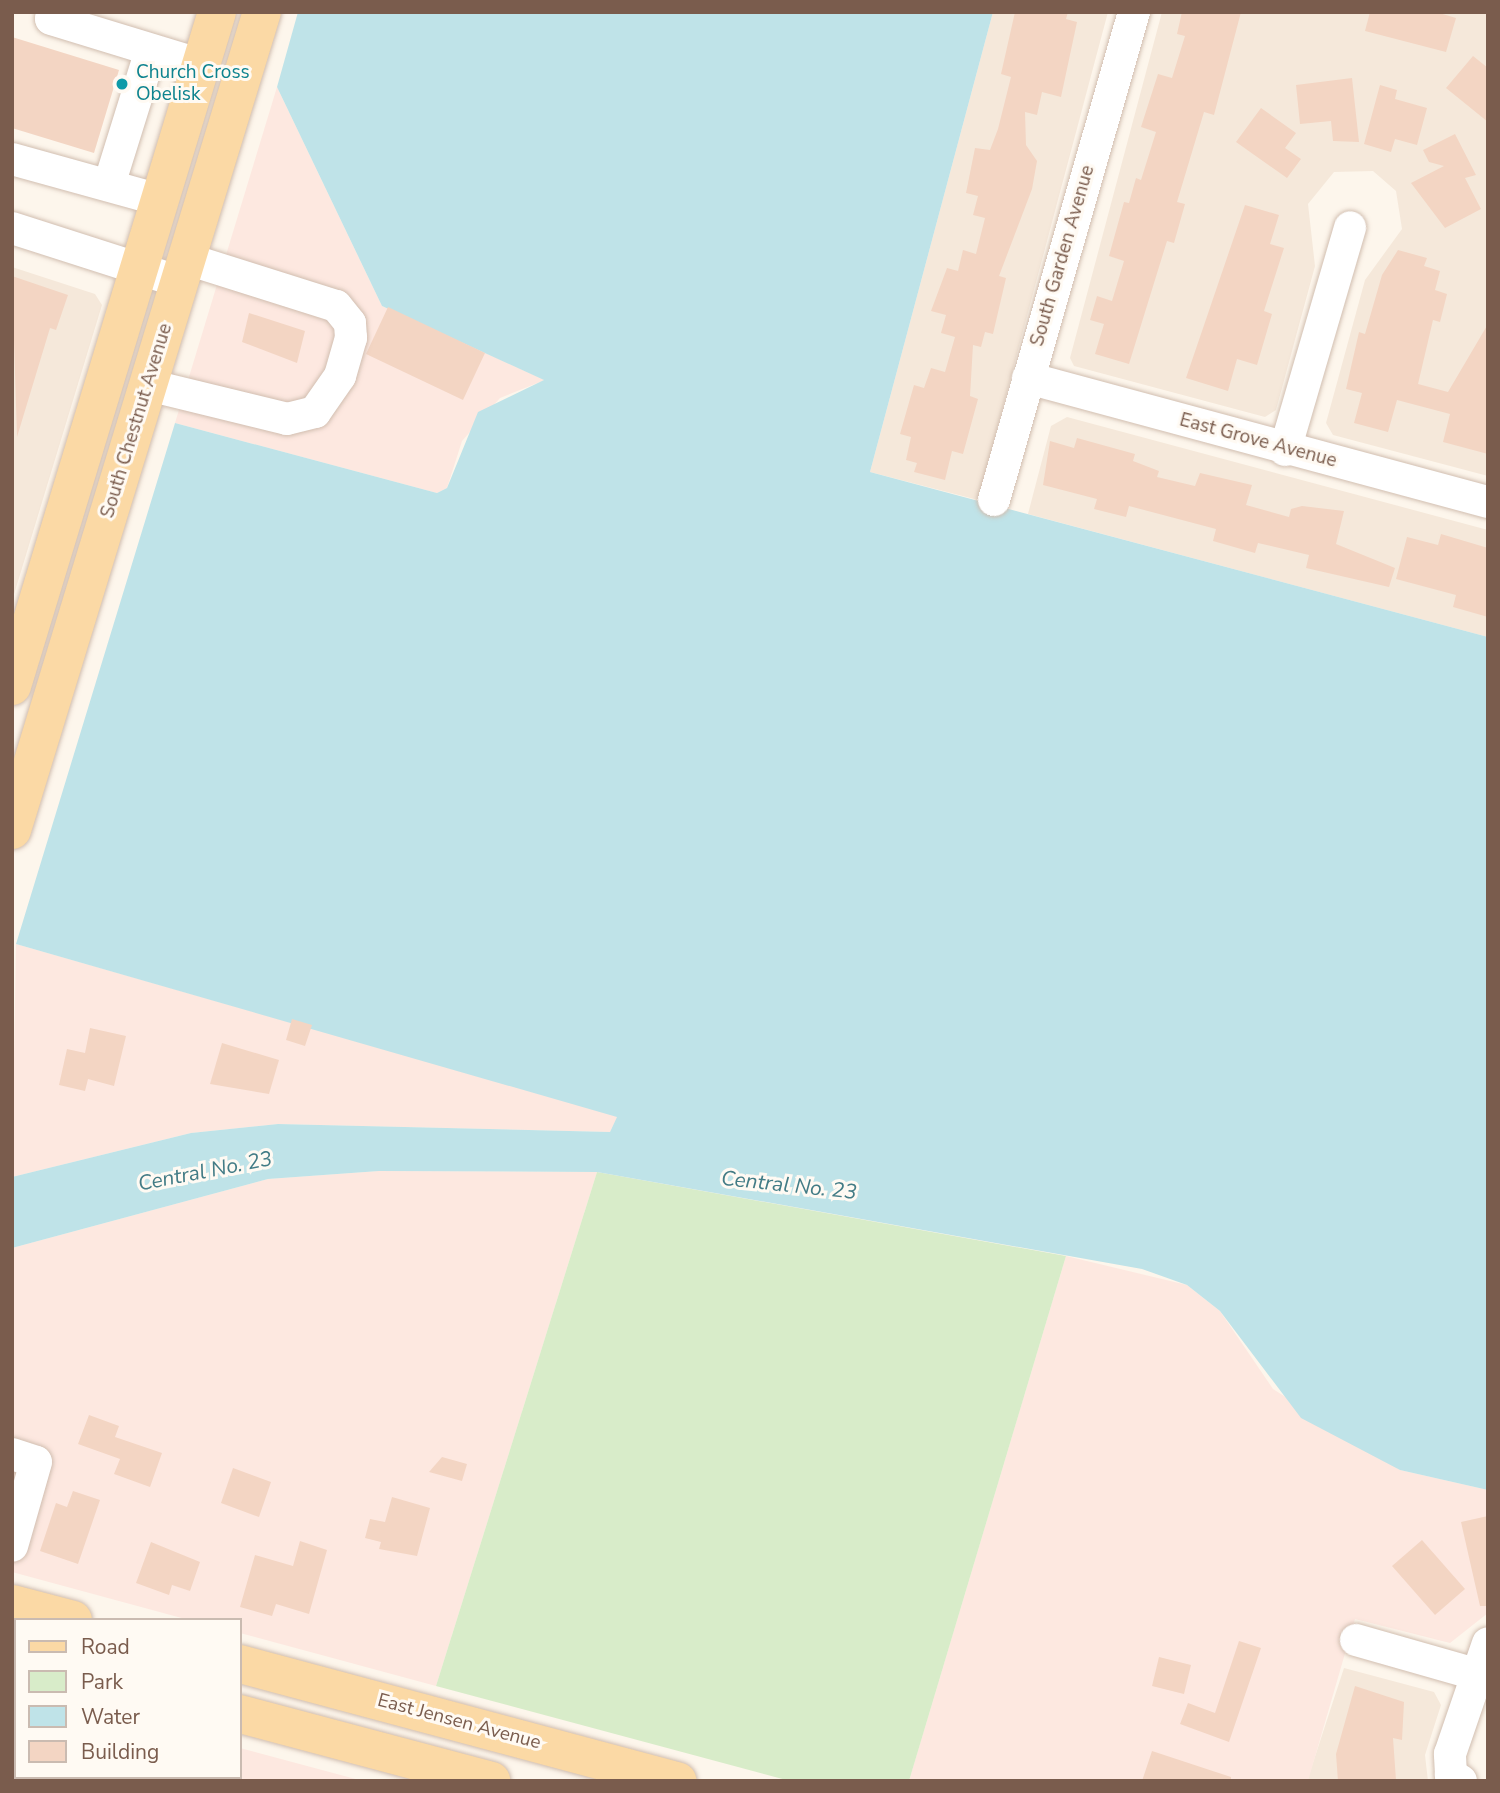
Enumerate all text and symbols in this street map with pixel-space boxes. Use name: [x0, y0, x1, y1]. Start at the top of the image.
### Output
place label: Church Cross Obelisk: [136, 62, 250, 106]
marker: Church Cross Obelisk: [114, 76, 130, 92]
street label: South Garden Avenue: [1026, 163, 1100, 349]
street label: South Chestnut Avenue: [97, 321, 177, 521]
street label: East Grove Avenue: [1177, 409, 1339, 473]
water label: Central No. 23: [136, 1146, 274, 1196]
water label: Central No. 23: [720, 1165, 858, 1205]
legend: [14, 1618, 242, 1779]
text: Road: [81, 1633, 130, 1661]
text: Park: [81, 1668, 123, 1696]
street label: East Jensen Avenue: [375, 1689, 543, 1755]
text: Water: [81, 1703, 140, 1731]
text: Building: [81, 1738, 159, 1766]

